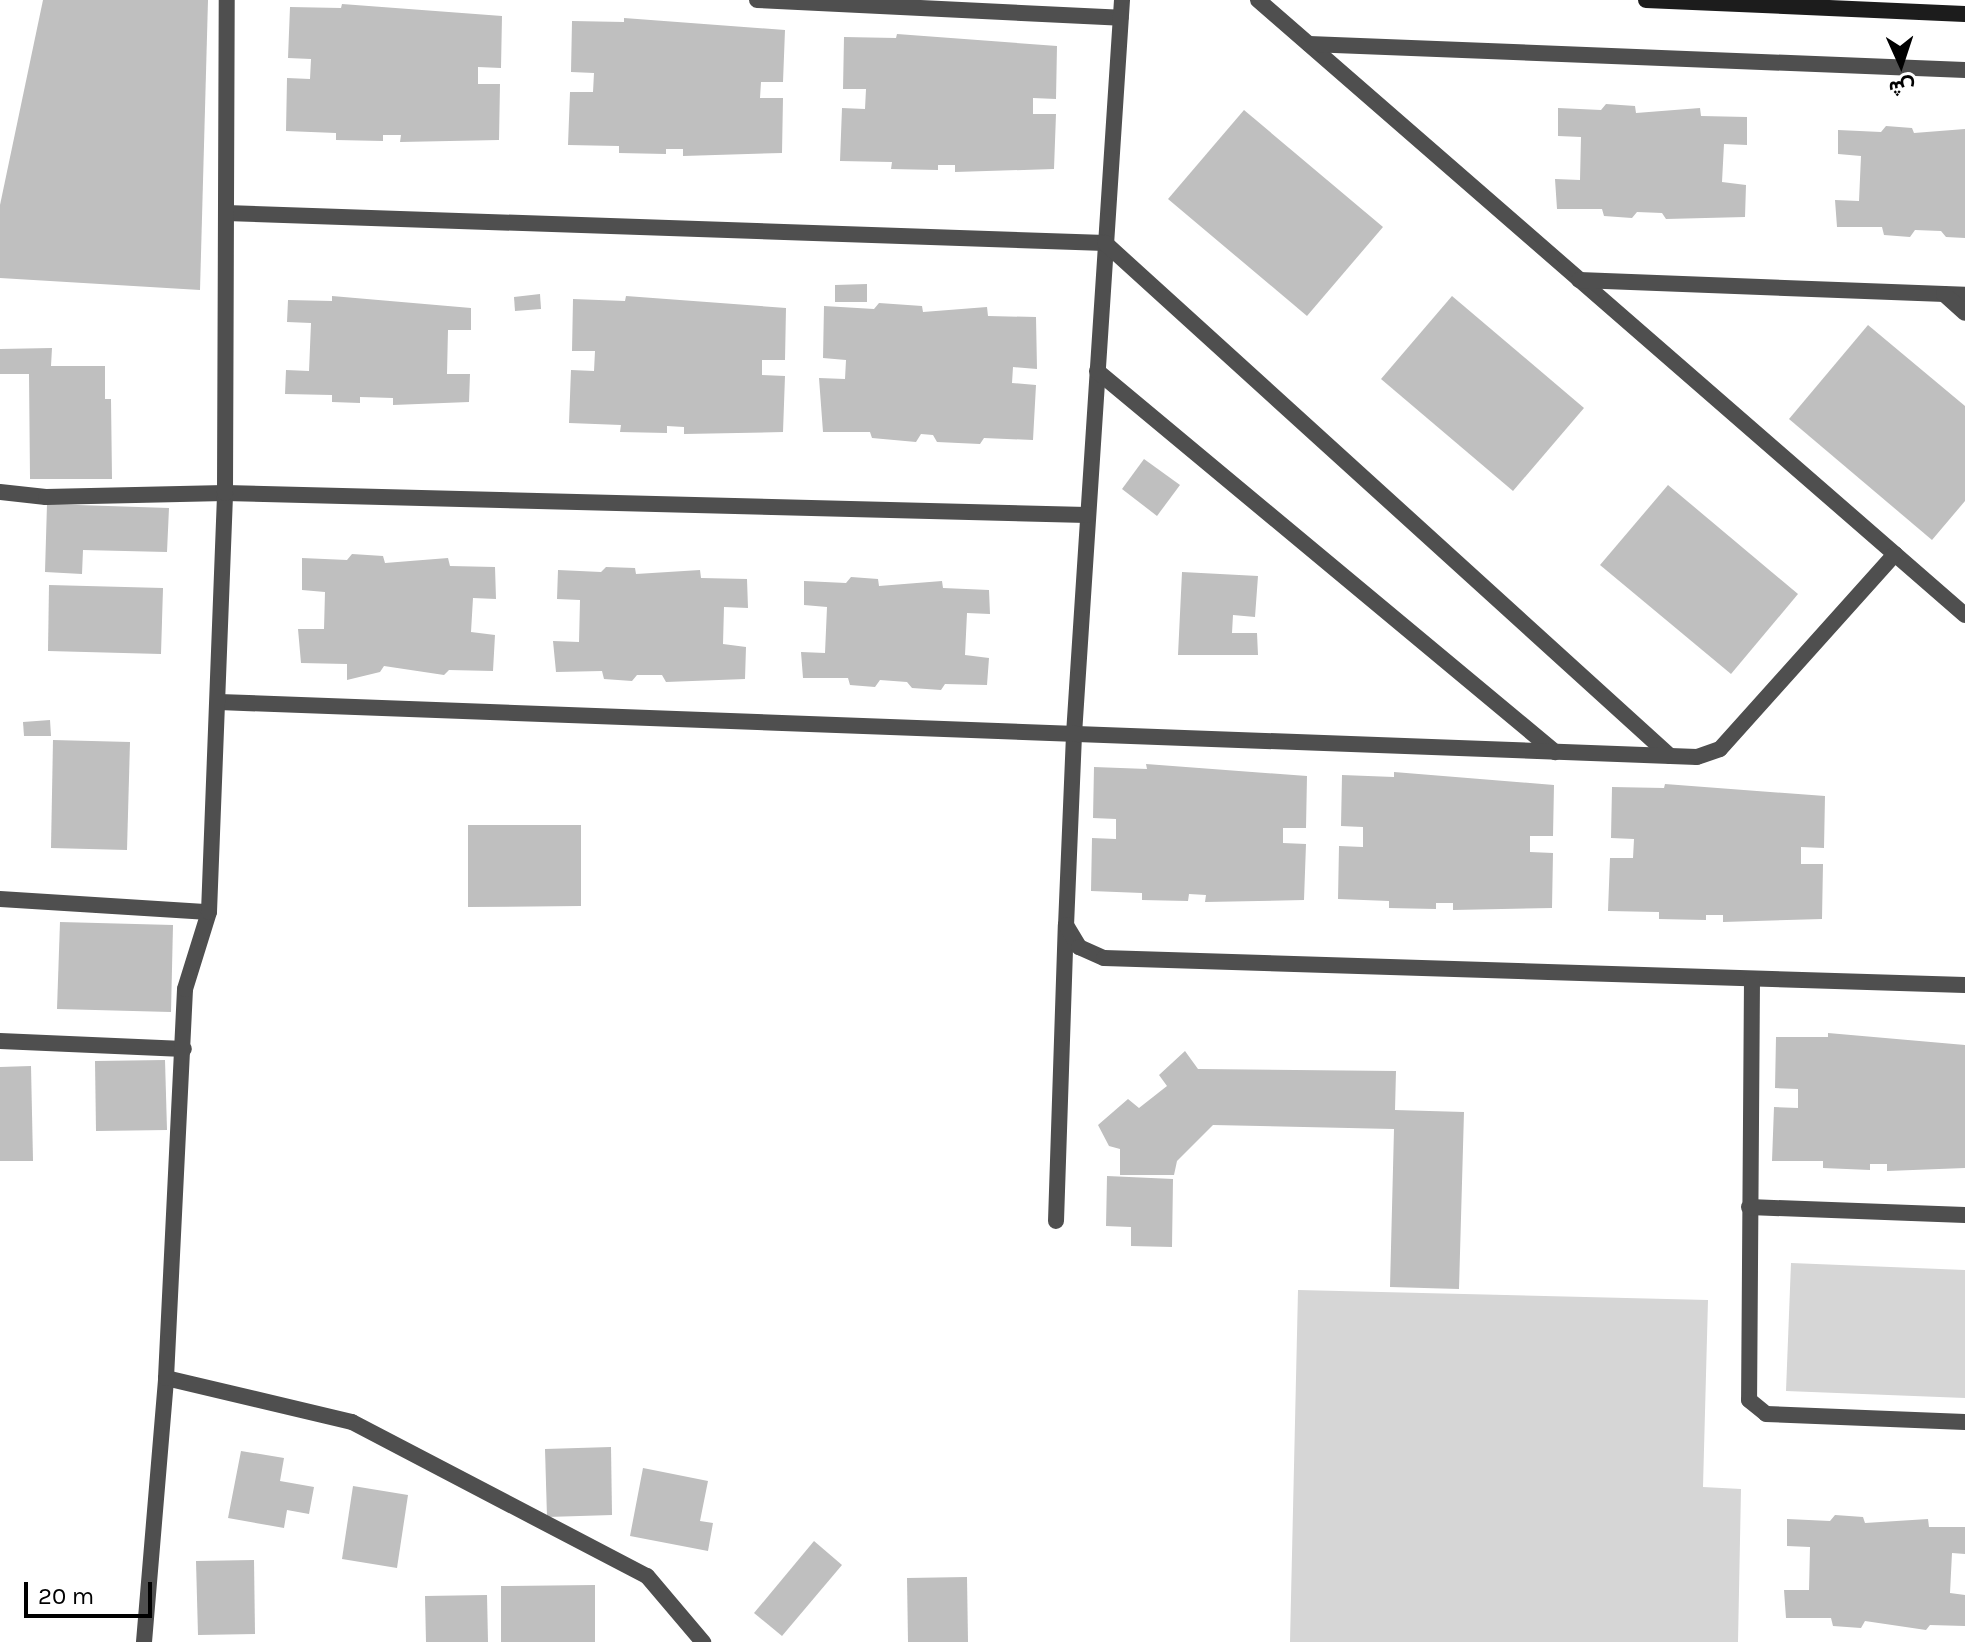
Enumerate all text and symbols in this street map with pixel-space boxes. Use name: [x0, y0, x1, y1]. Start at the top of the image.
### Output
north arrow: [1861, 24, 1941, 104]
text: ش: [1888, 74, 1916, 102]
scale bar: [28, 1566, 156, 1616]
text: 20 m: [38, 1582, 94, 1610]

